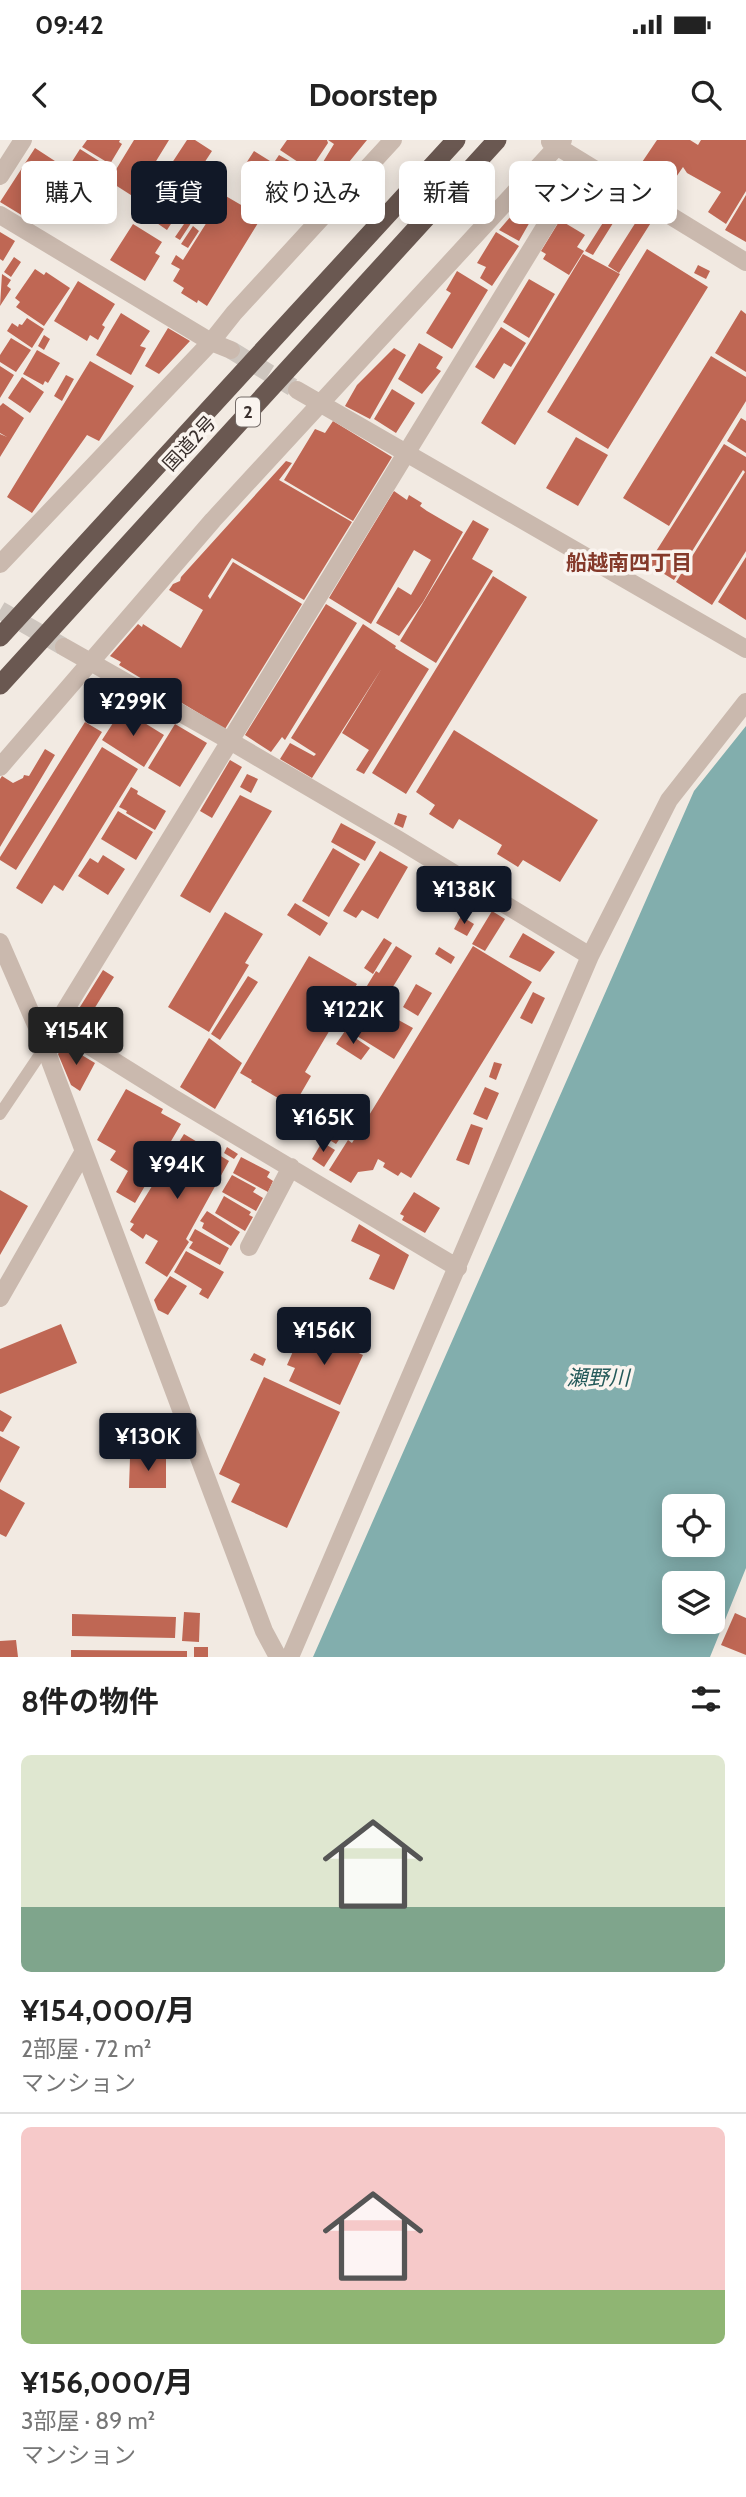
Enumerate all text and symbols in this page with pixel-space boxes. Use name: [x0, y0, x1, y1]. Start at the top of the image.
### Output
text: 09:42: [35, 9, 104, 41]
text: Doorstep: [308, 75, 438, 114]
icon: back: [21, 76, 59, 114]
icon: search: [687, 76, 725, 114]
chip: 購入: [21, 161, 117, 224]
chip: 賃貸: [131, 161, 227, 224]
chip: 絞り込み: [241, 161, 385, 224]
chip: 新着: [399, 161, 495, 224]
chip: マンション: [509, 161, 677, 224]
road number: 2: [236, 398, 260, 426]
street label: 国道2号: [158, 411, 221, 476]
district label: 船越南四丁目: [566, 550, 692, 575]
pin: ¥299K: [84, 678, 182, 738]
text: ¥299K: [100, 687, 166, 715]
pin: ¥138K: [415, 866, 513, 926]
text: ¥138K: [432, 875, 496, 903]
pin: ¥122K: [304, 986, 402, 1046]
text: ¥122K: [322, 995, 384, 1023]
pin: ¥154K: [27, 1007, 125, 1067]
text: ¥154K: [44, 1016, 108, 1044]
pin: ¥165K: [274, 1094, 372, 1154]
text: ¥165K: [292, 1103, 354, 1131]
pin: ¥94K: [136, 1142, 218, 1201]
text: ¥94K: [149, 1150, 205, 1178]
pin: ¥156K: [275, 1308, 373, 1367]
text: ¥156K: [293, 1316, 355, 1344]
water label: 瀬野川: [567, 1365, 631, 1390]
pin: ¥130K: [99, 1414, 197, 1473]
text: ¥130K: [115, 1422, 181, 1450]
map controls: [662, 1494, 725, 1634]
button: locate: [662, 1494, 725, 1557]
button: layers: [662, 1571, 725, 1634]
icon: filters: [687, 1680, 725, 1718]
text: 8件の物件: [21, 1683, 159, 1720]
icon: home: [310, 1801, 436, 1927]
text: ¥154,000/月: [21, 1992, 196, 2029]
text: 2部屋 · 72 m²: [21, 2035, 151, 2063]
text: マンション: [21, 2069, 136, 2097]
icon: home: [310, 2173, 436, 2299]
text: ¥156,000/月: [21, 2364, 194, 2401]
text: 3部屋 · 89 m²: [21, 2407, 155, 2435]
text: マンション: [21, 2441, 136, 2469]

